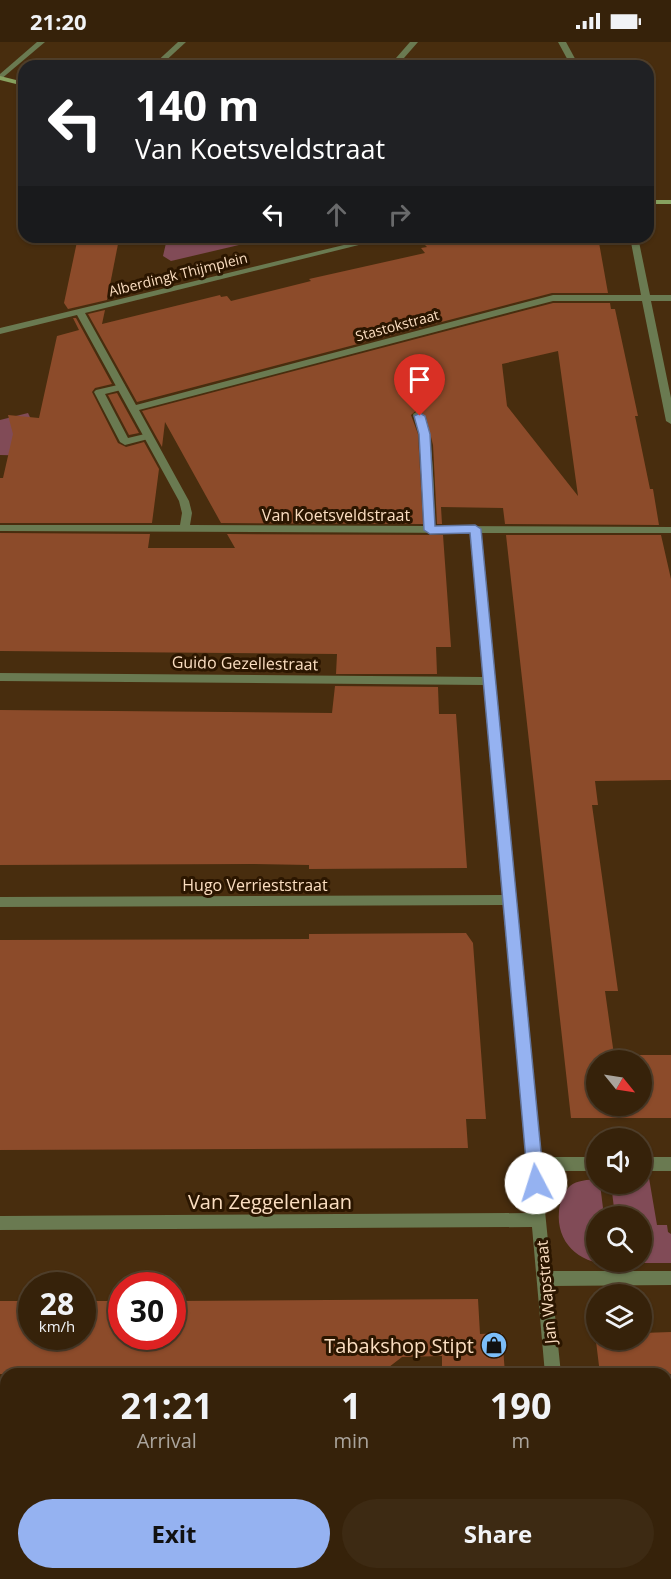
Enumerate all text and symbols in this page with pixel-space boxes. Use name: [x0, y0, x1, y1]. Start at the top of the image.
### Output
text: 21:20: [30, 6, 87, 36]
text: 140 m: [135, 76, 259, 133]
icon: left: [36, 84, 114, 162]
text: Van Koetsveldstraat: [135, 130, 385, 167]
icon: left: [257, 198, 290, 231]
icon: ahead: [320, 198, 353, 231]
icon: right: [383, 198, 416, 231]
street label: Alberdingk Thijmplein: [107, 248, 249, 300]
street label: Stastokstraat: [353, 305, 441, 345]
pin: [394, 354, 445, 416]
icon: arrive: [403, 363, 436, 396]
street label: Van Koetsveldstraat: [262, 504, 410, 526]
street label: Guido Gezellestraat: [172, 651, 319, 675]
street label: Hugo Verrieststraat: [182, 874, 328, 896]
north arrow: [586, 1050, 652, 1116]
map controls: [586, 1050, 652, 1350]
button: sound: [586, 1128, 652, 1194]
position arrow: [504, 1151, 568, 1215]
street label: Van Zeggelenlaan: [188, 1188, 352, 1215]
button: search: [586, 1206, 652, 1272]
street label: Jan Wapstraat: [530, 1239, 562, 1347]
speed limit sign: 30: [108, 1272, 186, 1350]
text: 28: [40, 1283, 74, 1324]
button: layers: [586, 1284, 652, 1350]
text: km/h: [39, 1316, 75, 1336]
shop icon: Tabakshop Stipt: [479, 1330, 509, 1360]
place label: Tabakshop Stipt: [324, 1332, 474, 1359]
text: 21:21: [120, 1381, 213, 1430]
text: 1: [341, 1381, 362, 1430]
text: 190: [490, 1381, 552, 1430]
text: Arrival: [137, 1427, 197, 1454]
text: min: [333, 1427, 369, 1454]
text: m: [511, 1427, 530, 1454]
button: Exit: [18, 1499, 330, 1568]
button: Share: [342, 1499, 654, 1568]

